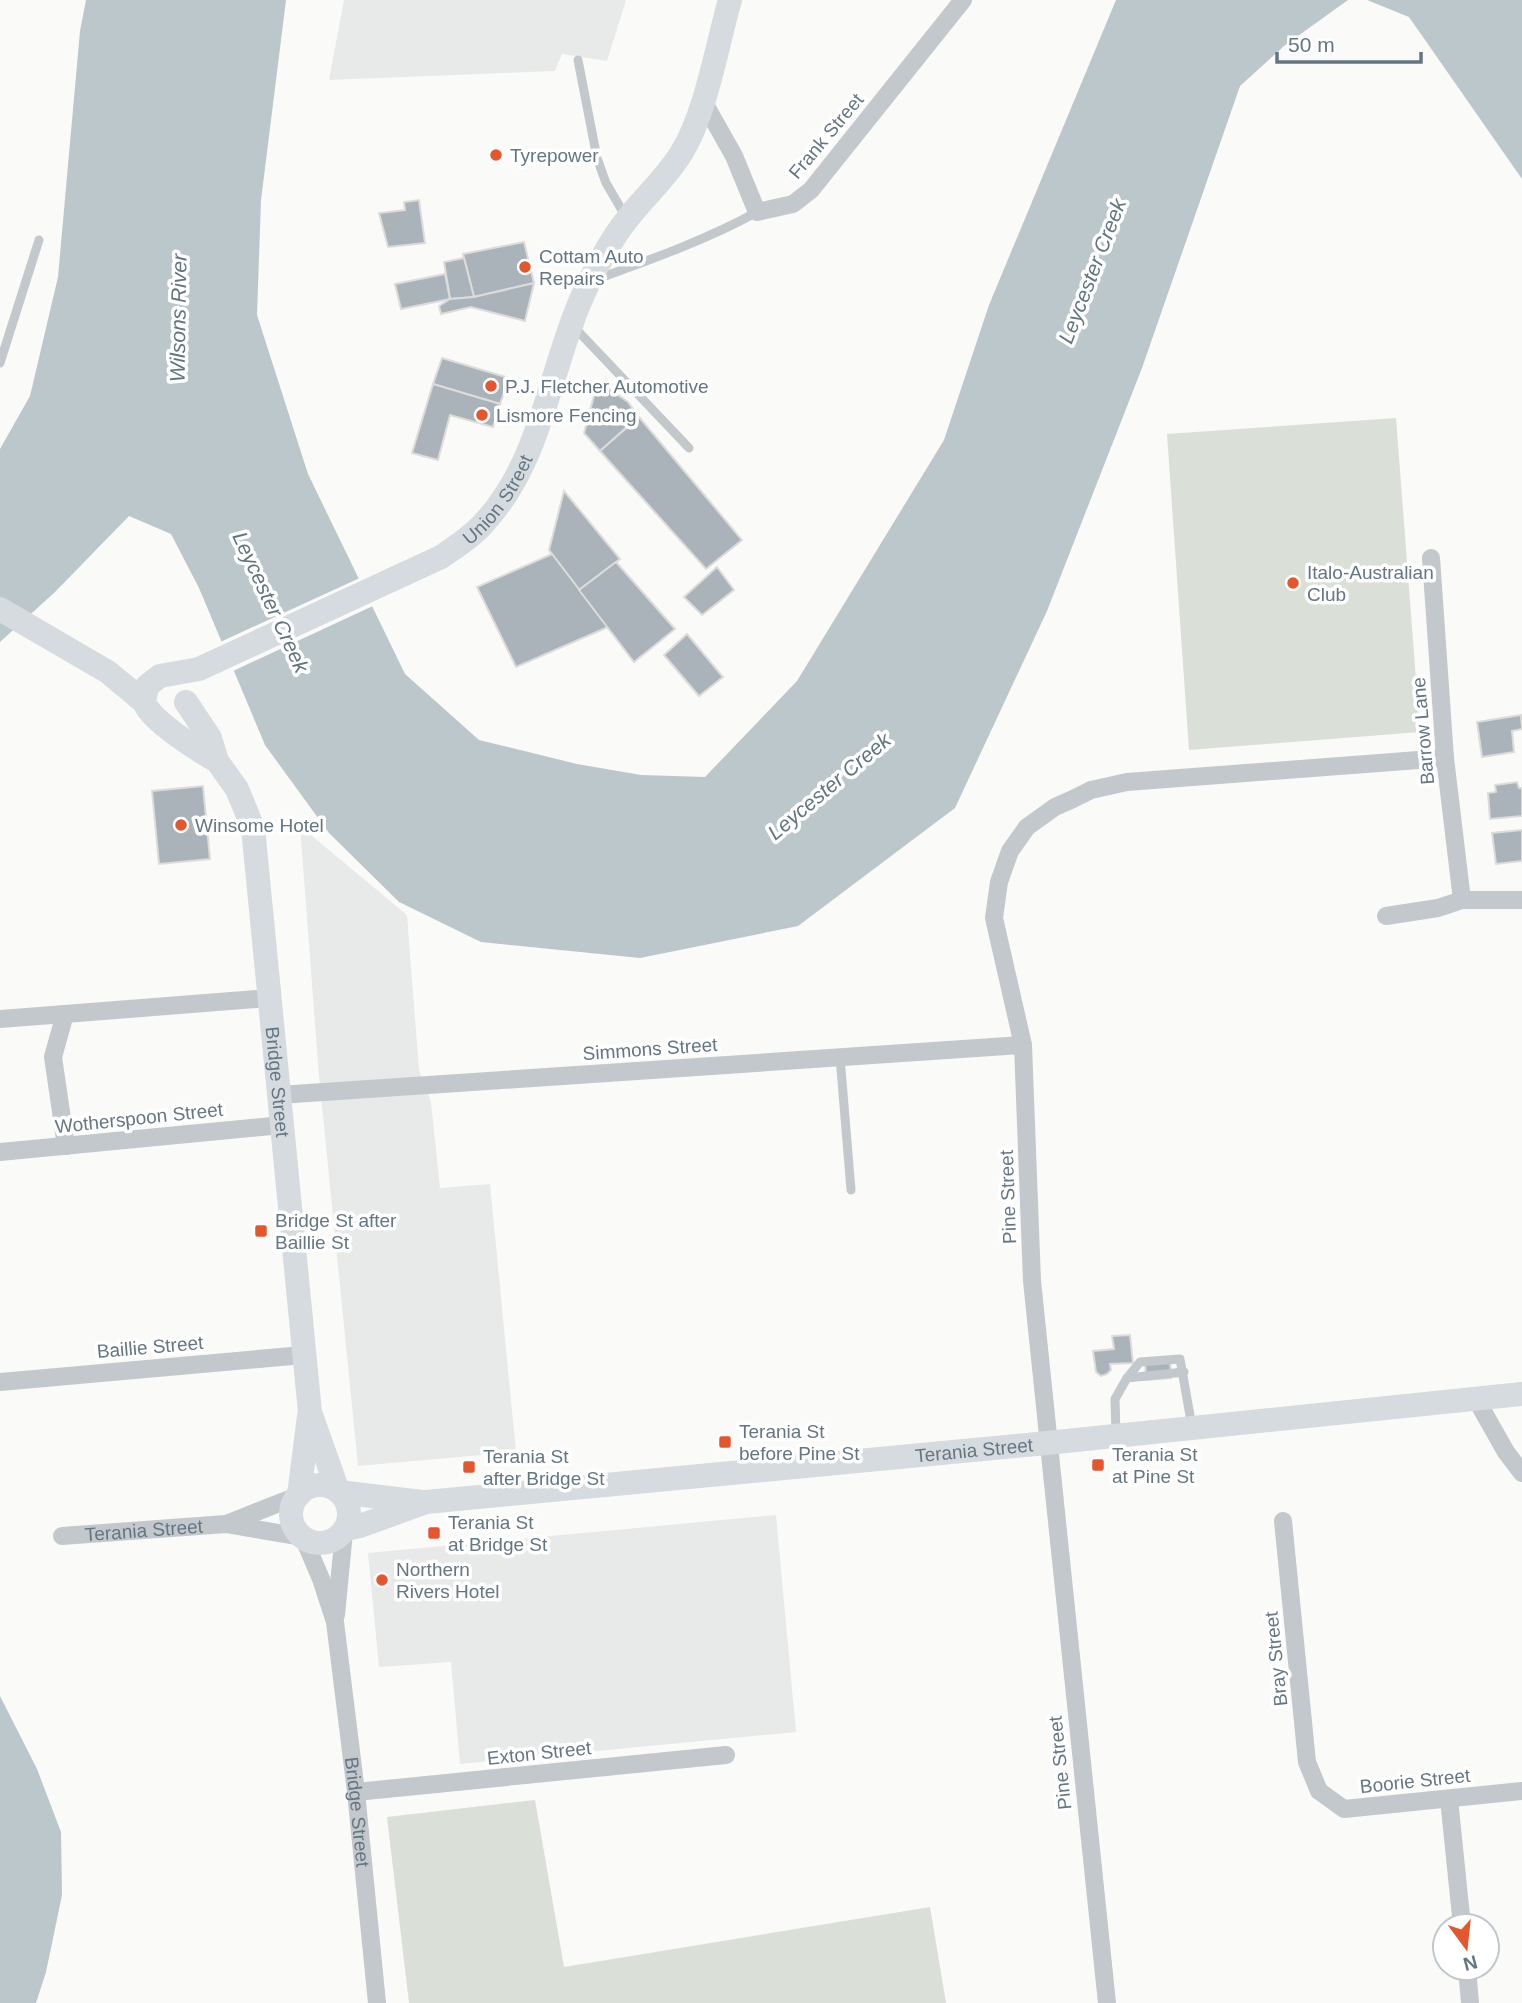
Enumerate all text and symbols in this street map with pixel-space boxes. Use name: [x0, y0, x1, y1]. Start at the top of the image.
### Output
scale bar: [1277, 21, 1420, 65]
text: 50 m: [1288, 33, 1335, 56]
street label: Frank Street: [784, 89, 868, 183]
place label: Tyrepower: [510, 145, 599, 166]
marker: Tyrepower: [488, 147, 504, 163]
water label: Leycester Creek: [1054, 194, 1131, 346]
place label: Cottam Auto Repairs: [539, 246, 644, 289]
water label: Wilsons River: [165, 253, 191, 382]
marker: Cottam Auto Repairs: [517, 259, 533, 275]
place label: P.J. Fletcher Automotive: [505, 376, 708, 397]
marker: P.J. Fletcher Automotive: [483, 378, 499, 394]
place label: Lismore Fencing: [496, 405, 636, 426]
marker: Lismore Fencing: [474, 407, 490, 423]
street label: Union Street: [458, 451, 536, 548]
water label: Leycester Creek: [228, 528, 314, 678]
place label: Italo-Australian Club: [1307, 562, 1434, 605]
marker: Italo-Australian Club: [1285, 575, 1301, 591]
street label: Barrow Lane: [1408, 676, 1438, 786]
water label: Leycester Creek: [763, 727, 896, 844]
place label: Winsome Hotel: [195, 815, 324, 836]
marker: Winsome Hotel: [173, 817, 189, 833]
street label: Bridge Street: [262, 1026, 294, 1139]
street label: Simmons Street: [582, 1034, 719, 1064]
street label: Wotherspoon Street: [54, 1099, 225, 1137]
street label: Pine Street: [996, 1149, 1020, 1244]
place label: Bridge St after Baillie St: [275, 1210, 397, 1253]
marker: Bridge St after Baillie St: [253, 1223, 269, 1239]
street label: Baillie Street: [96, 1332, 205, 1362]
place label: Terania St before Pine St: [739, 1421, 860, 1464]
marker: Terania St before Pine St: [717, 1434, 733, 1450]
street label: Terania Street: [914, 1434, 1035, 1466]
place label: Terania St at Pine St: [1112, 1444, 1198, 1487]
place label: Terania St after Bridge St: [483, 1446, 605, 1489]
marker: Terania St at Pine St: [1090, 1457, 1106, 1473]
marker: Terania St after Bridge St: [461, 1459, 477, 1475]
place label: Terania St at Bridge St: [448, 1512, 548, 1555]
street label: Terania Street: [84, 1515, 204, 1545]
marker: Terania St at Bridge St: [426, 1525, 442, 1541]
place label: Northern Rivers Hotel: [396, 1559, 499, 1602]
marker: Northern Rivers Hotel: [374, 1572, 390, 1588]
street label: Bray Street: [1261, 1610, 1291, 1707]
street label: Pine Street: [1045, 1714, 1075, 1811]
street label: Exton Street: [486, 1737, 593, 1769]
street label: Bridge Street: [341, 1756, 374, 1869]
street label: Boorie Street: [1359, 1765, 1472, 1797]
north arrow: [1431, 1912, 1501, 1982]
text: N: [1461, 1951, 1480, 1975]

